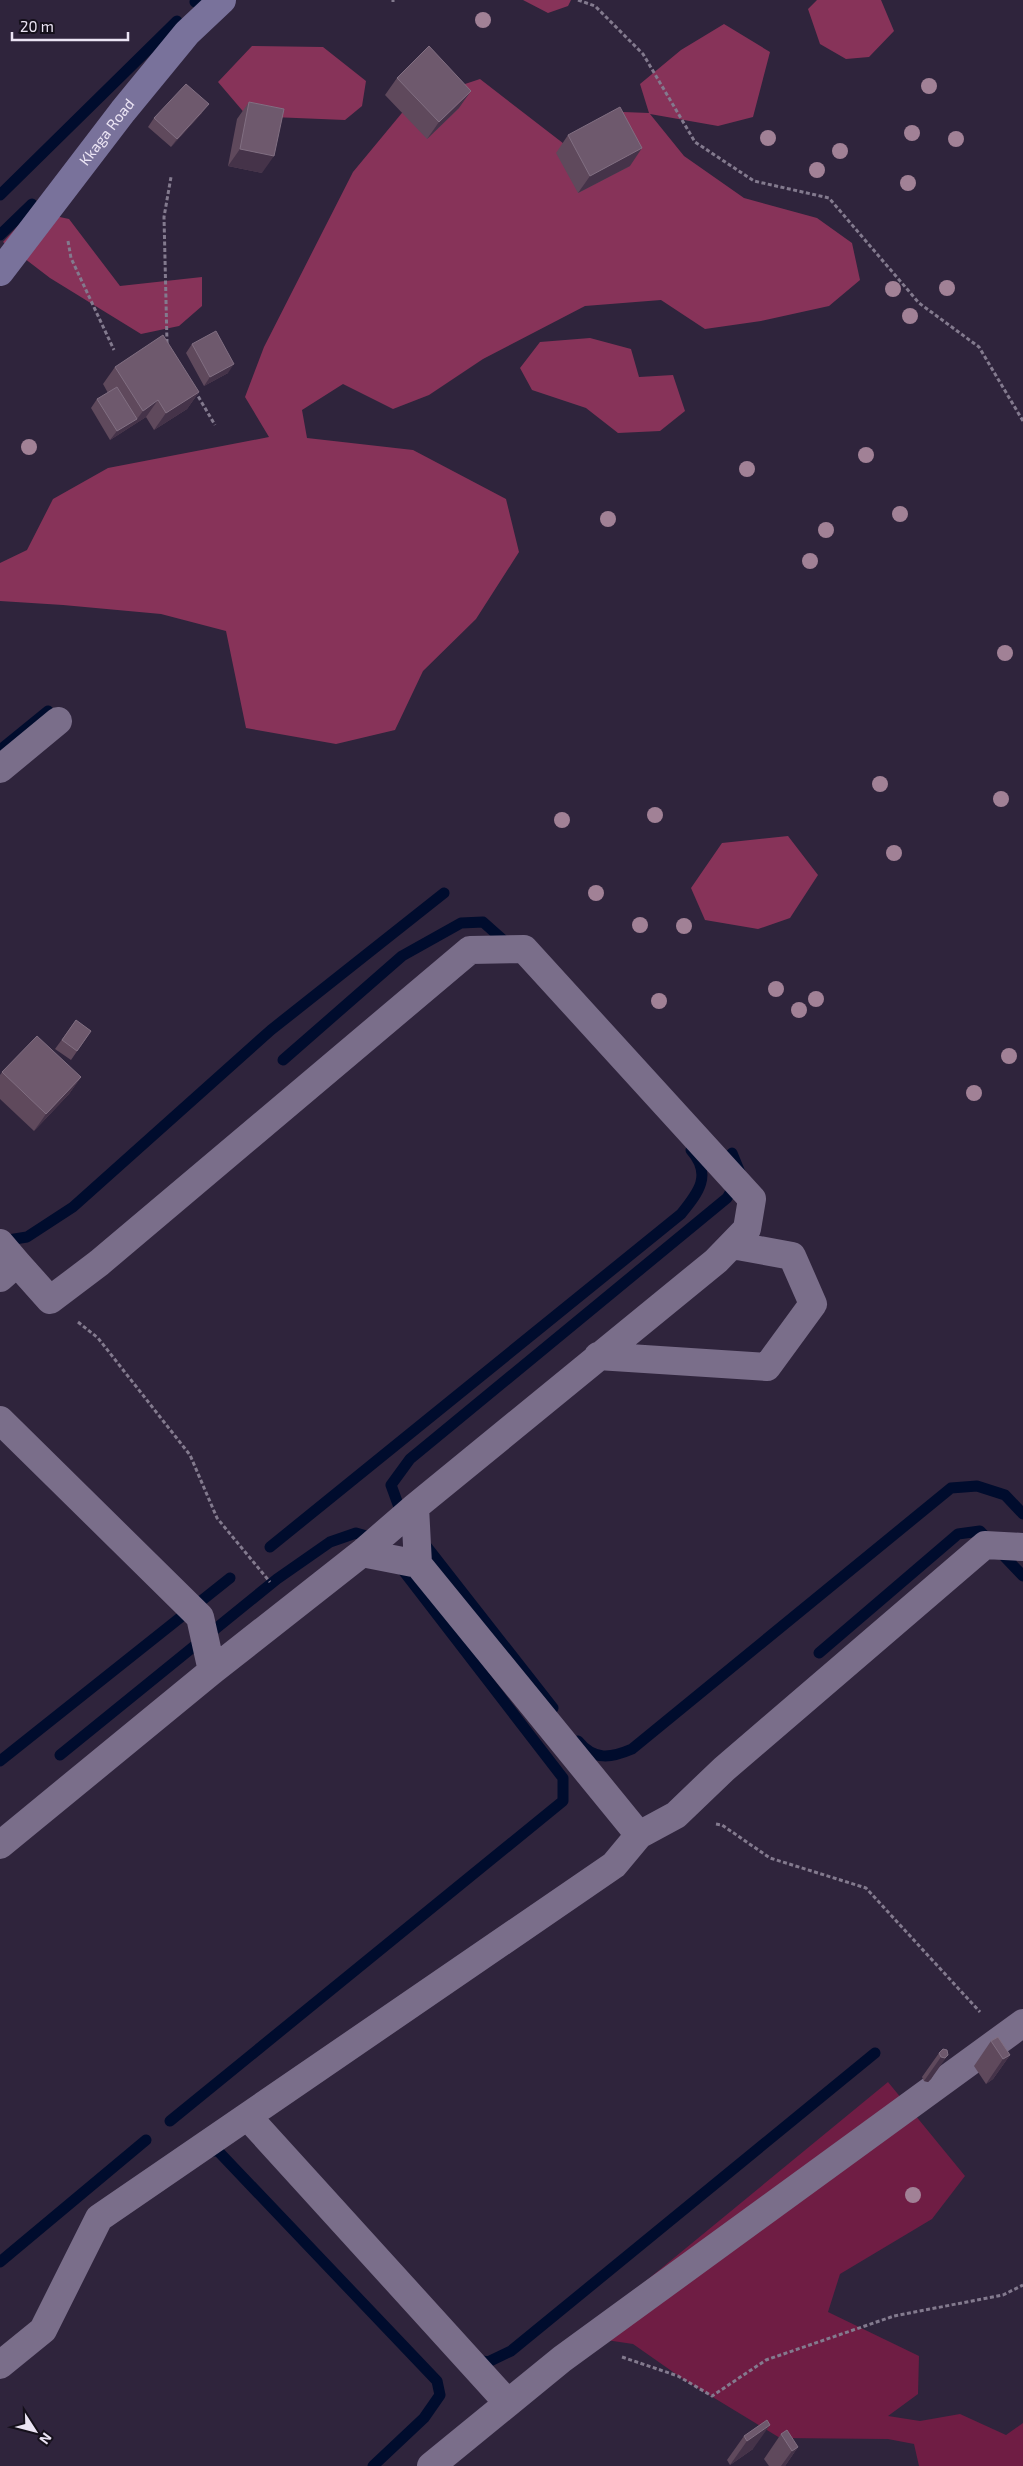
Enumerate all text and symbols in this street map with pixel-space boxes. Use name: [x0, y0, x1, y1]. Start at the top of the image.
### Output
scale bar: [12, 10, 129, 42]
text: 20 m: [20, 17, 54, 35]
street label: Kkaga Road: [75, 95, 137, 168]
north arrow: [10, 2406, 60, 2456]
text: N: [36, 2430, 56, 2448]

